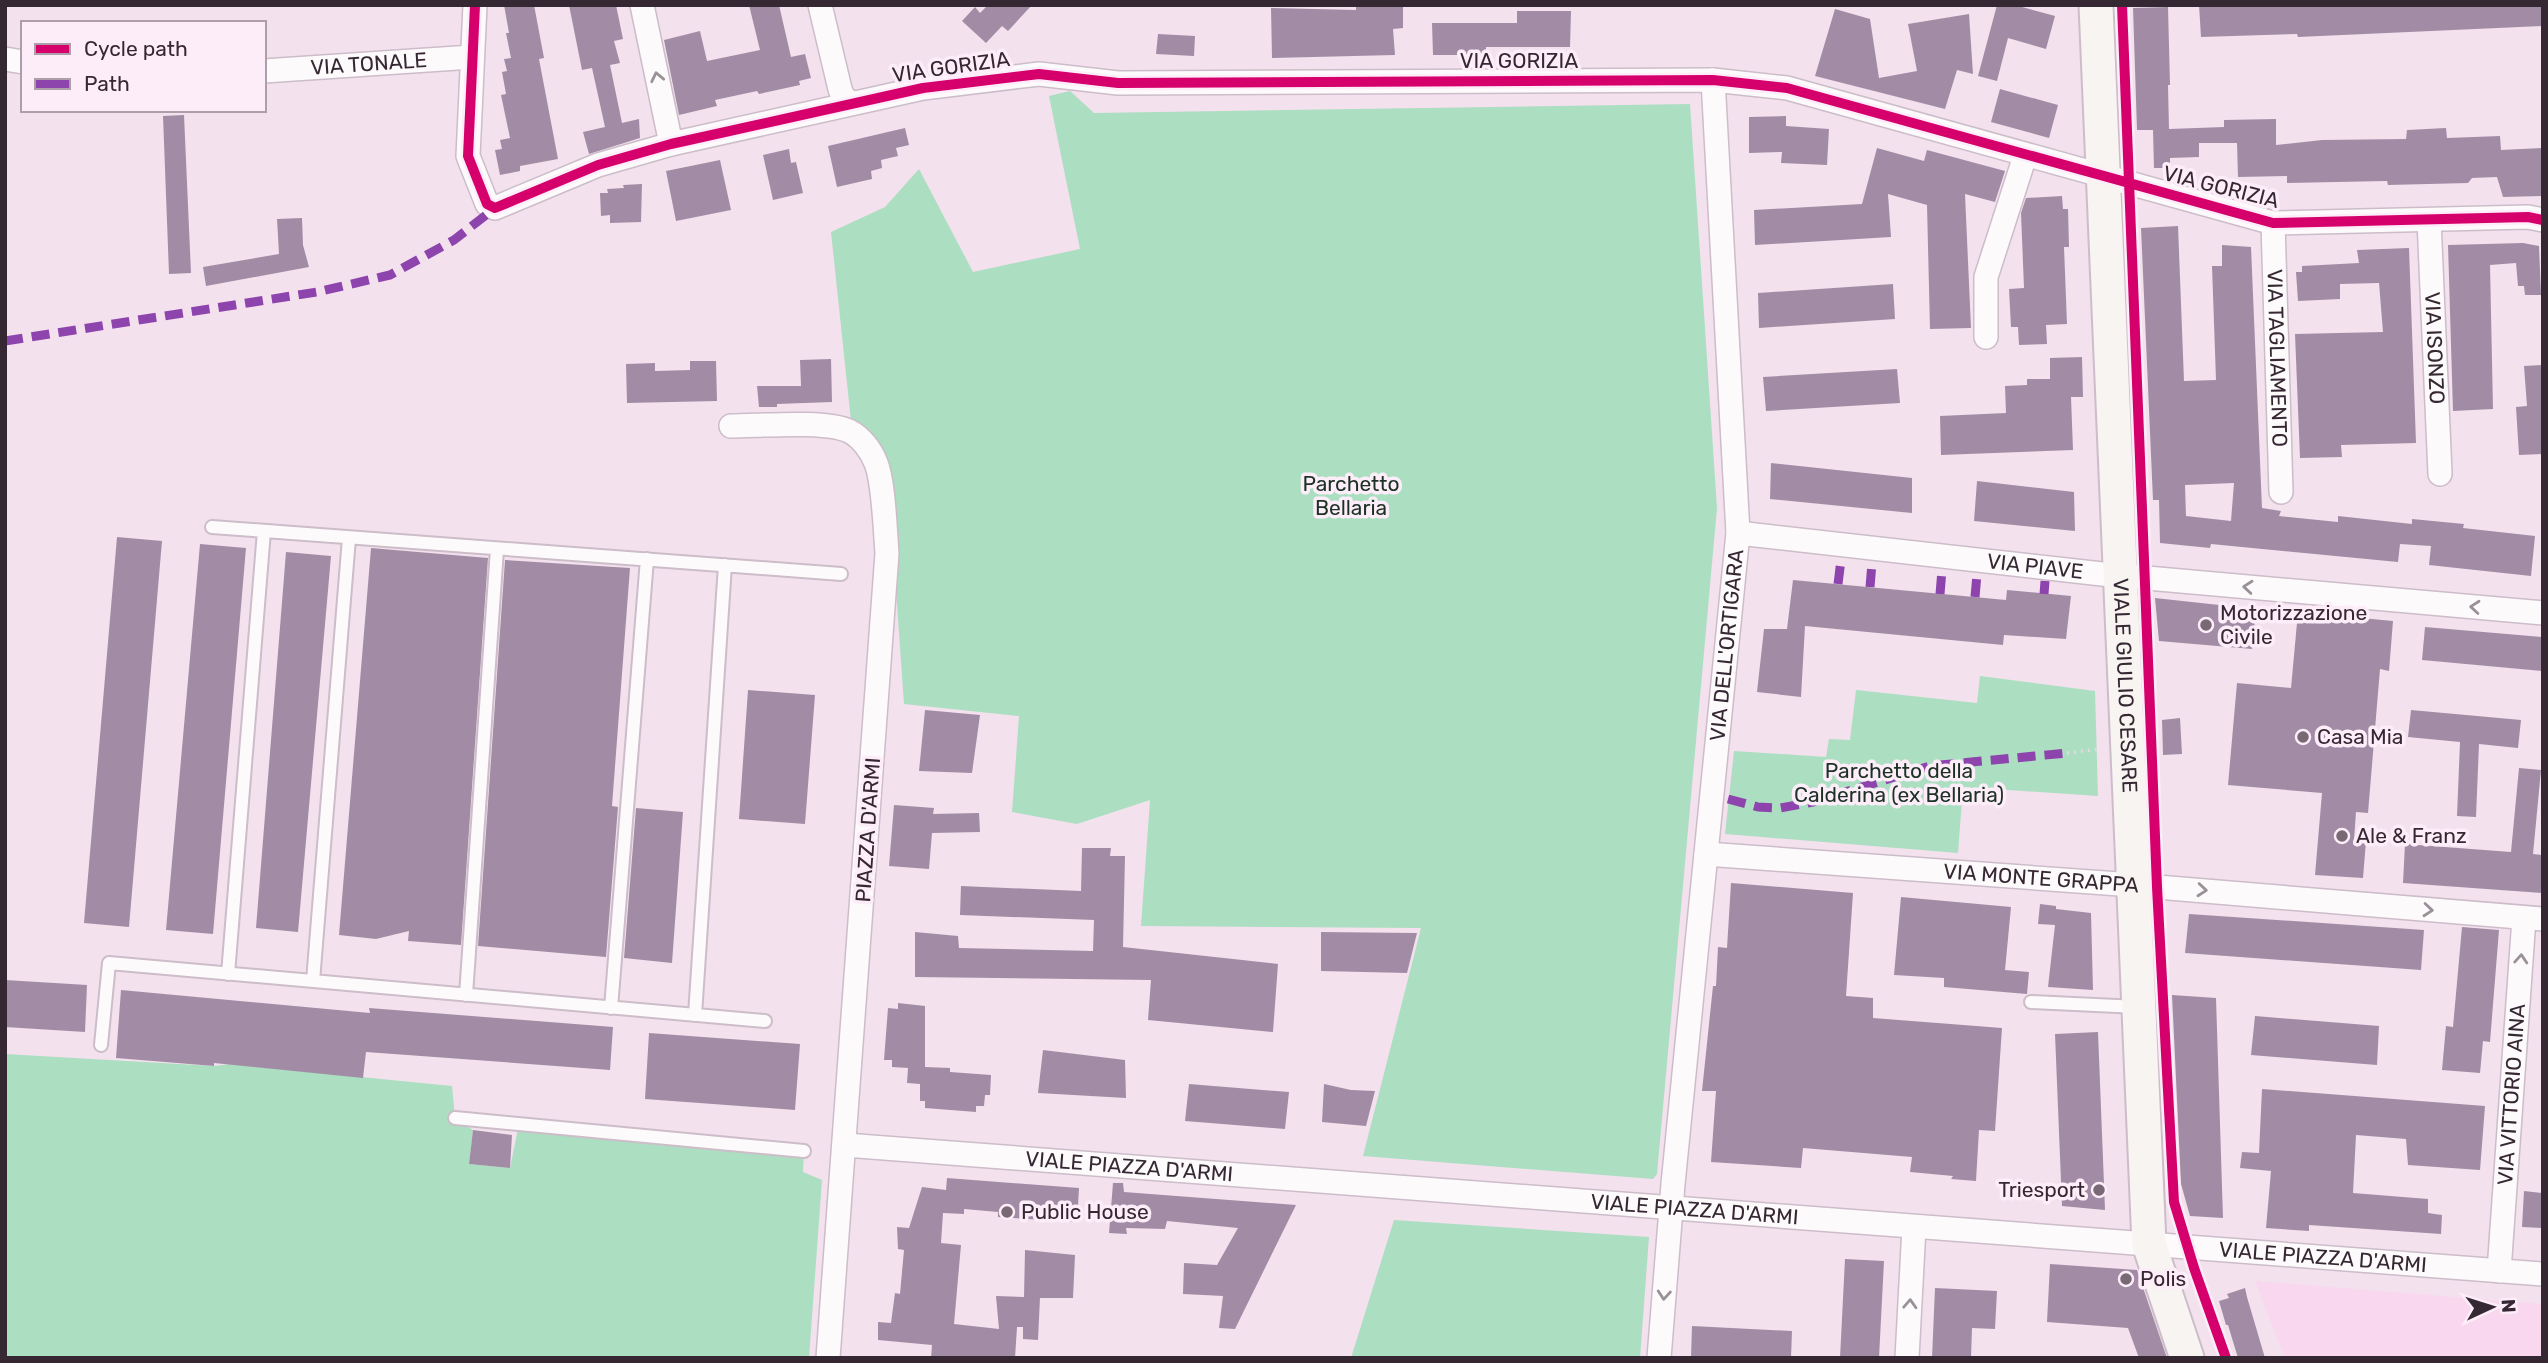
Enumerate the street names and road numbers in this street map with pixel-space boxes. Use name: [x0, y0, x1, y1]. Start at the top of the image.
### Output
street label: VIA GORIZIA: [890, 46, 1011, 87]
street label: VIA TONALE: [310, 47, 428, 80]
street label: VIA GORIZIA: [1460, 48, 1578, 73]
street label: VIA GORIZIA: [2161, 160, 2282, 213]
street label: VIA TAGLIAMENTO: [2262, 269, 2293, 447]
street label: VIA ISONZO: [2420, 291, 2450, 405]
street label: VIA DELL'ORTIGARA: [1704, 548, 1748, 742]
street label: VIA PIAVE: [1986, 548, 2085, 584]
street label: VIALE GIULIO CESARE: [2109, 577, 2143, 793]
street label: PIAZZA D'ARMI: [850, 757, 885, 903]
street label: VIA MONTE GRAPPA: [1942, 858, 2140, 897]
street label: VIA VITTORIO AINA: [2492, 1003, 2530, 1186]
street label: VIALE PIAZZA D'ARMI: [1024, 1146, 1234, 1186]
street label: VIALE PIAZZA D'ARMI: [1590, 1189, 1799, 1229]
street label: VIALE PIAZZA D'ARMI: [2218, 1236, 2428, 1277]

